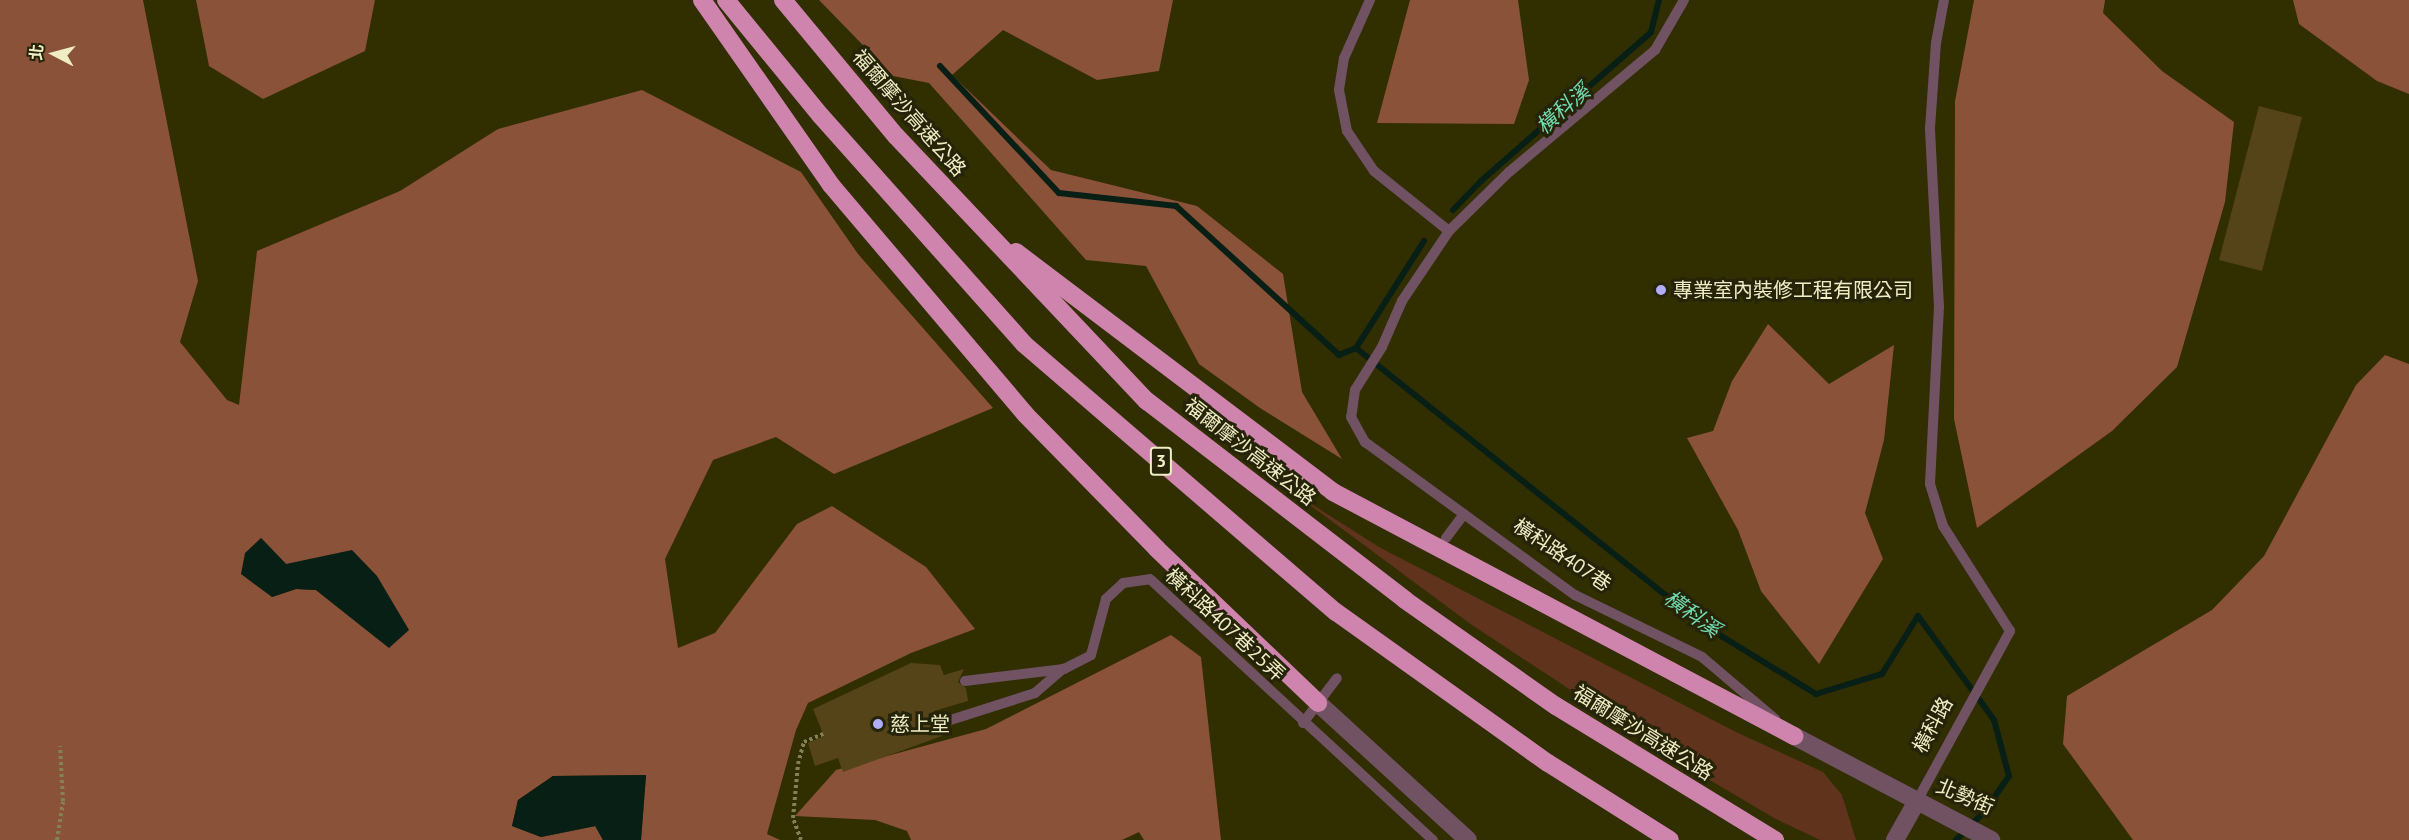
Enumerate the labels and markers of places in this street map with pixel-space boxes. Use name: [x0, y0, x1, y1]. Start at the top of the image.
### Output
place label: 專業室內裝修工程有限公司: [1673, 278, 1913, 302]
marker: 專業室內裝修工程有限公司: [1654, 283, 1668, 297]
place label: 慈上堂: [890, 712, 950, 736]
marker: 慈上堂: [871, 717, 885, 731]

